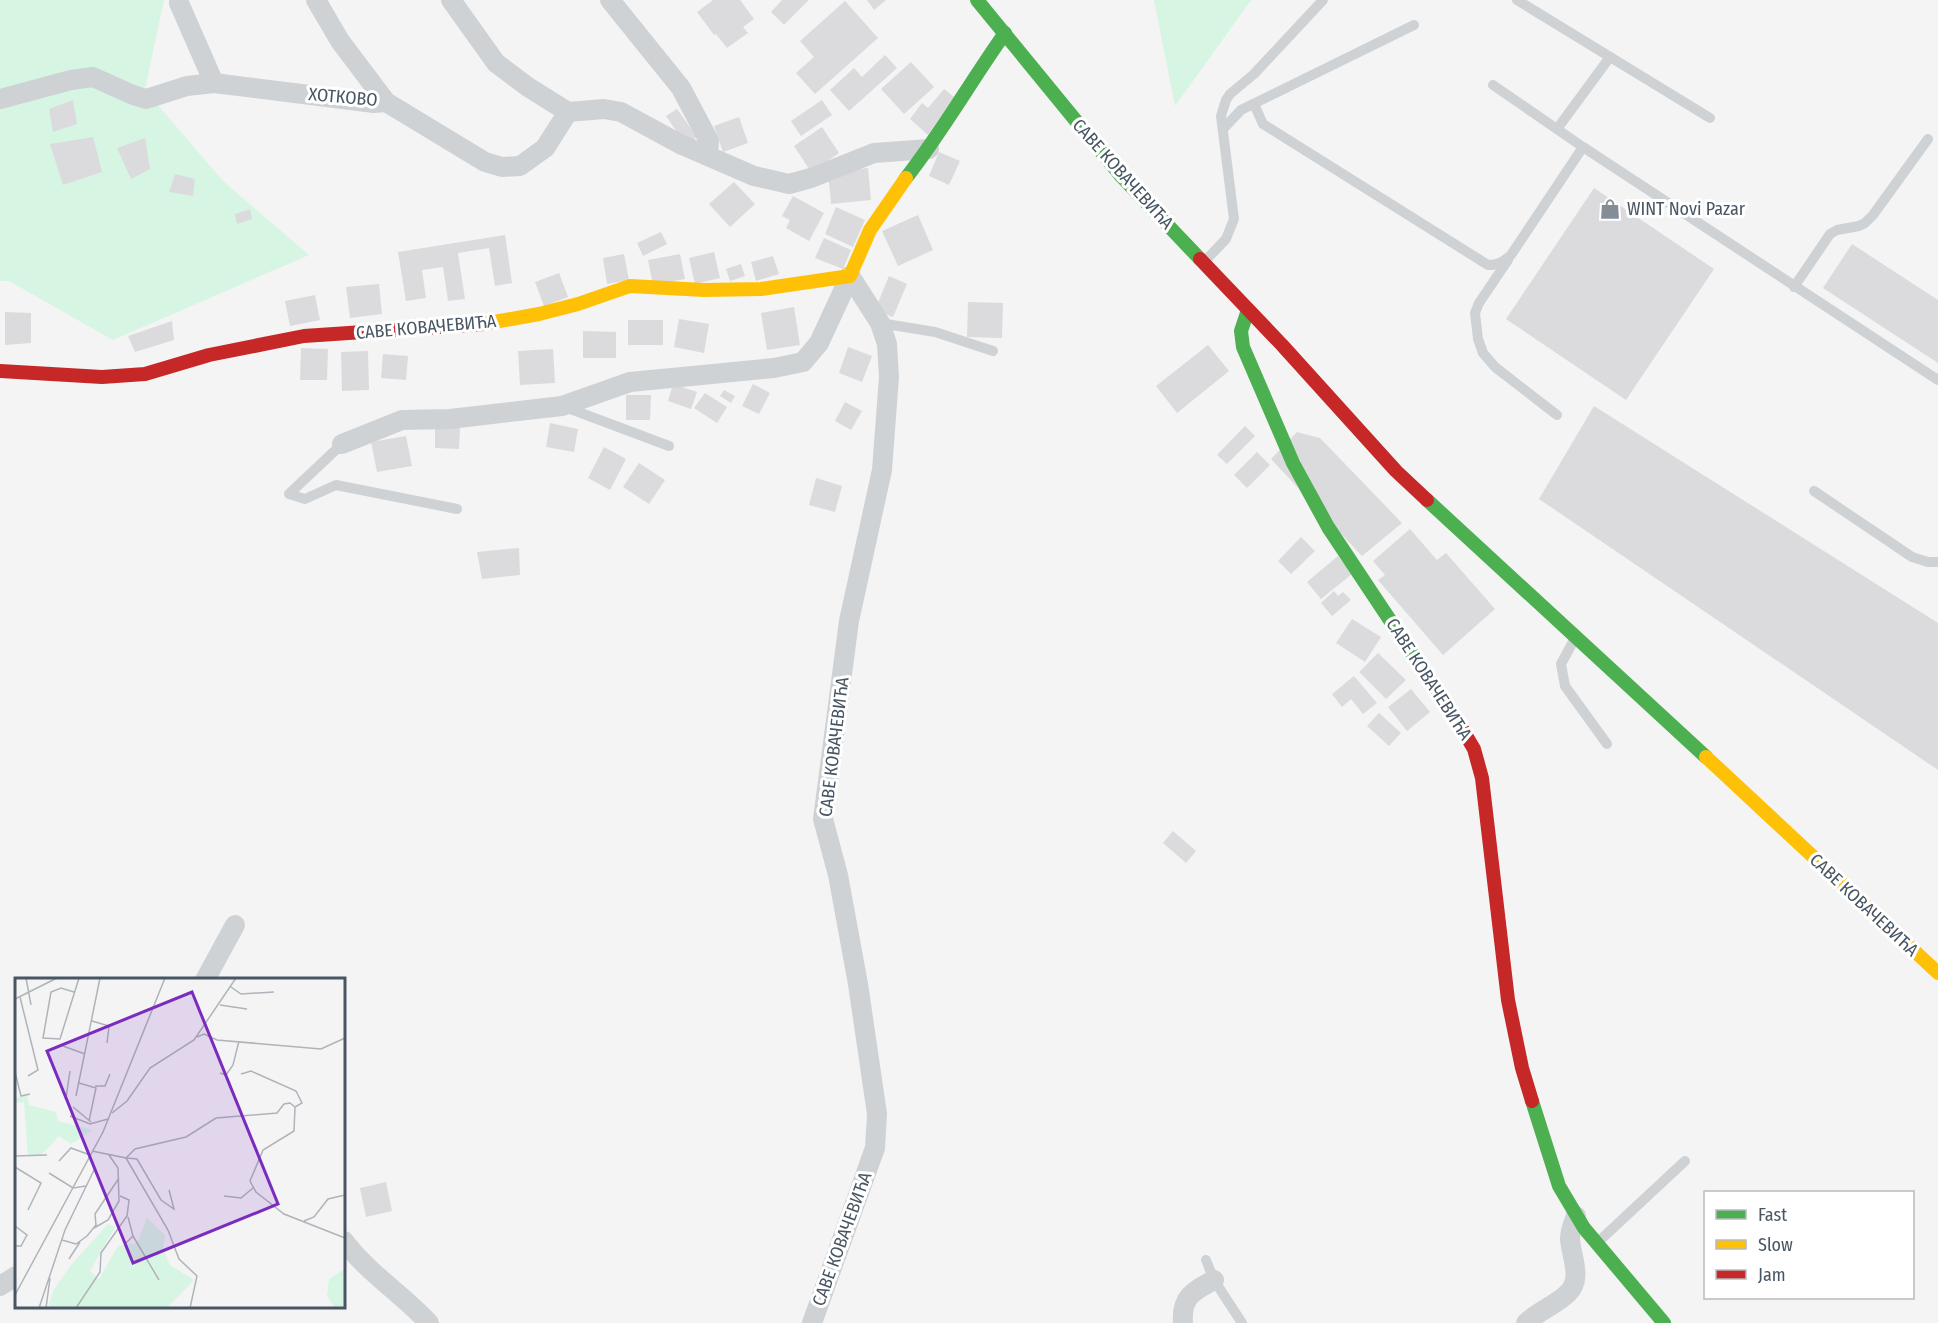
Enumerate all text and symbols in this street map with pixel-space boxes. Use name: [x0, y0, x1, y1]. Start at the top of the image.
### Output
street label: ХОТКОВО: [307, 83, 379, 111]
street label: САВЕ КОВАЧЕВИЋА: [1068, 114, 1179, 234]
shop icon: WINT Novi Pazar: [1598, 197, 1622, 221]
place label: WINT Novi Pazar: [1627, 198, 1746, 220]
street label: САВЕ КОВАЧЕВИЋА: [355, 310, 498, 344]
street label: САВЕ КОВАЧЕВИЋА: [1381, 614, 1477, 744]
street label: САВЕ КОВАЧЕВИЋА: [815, 675, 854, 818]
street label: САВЕ КОВАЧЕВИЋА: [1805, 849, 1923, 961]
inset map: [15, 978, 345, 1308]
street label: САВЕ КОВАЧЕВИЋА: [808, 1169, 877, 1309]
legend: [1704, 1191, 1914, 1299]
text: Fast: [1758, 1204, 1787, 1226]
text: Slow: [1758, 1234, 1793, 1256]
text: Jam: [1758, 1264, 1786, 1286]

